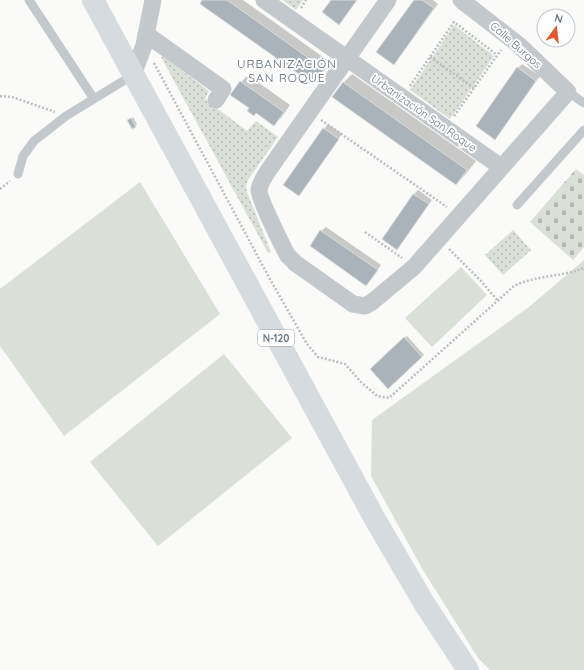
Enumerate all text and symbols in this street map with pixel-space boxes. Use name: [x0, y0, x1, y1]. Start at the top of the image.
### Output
north arrow: [536, 8, 576, 48]
text: N: [553, 11, 564, 26]
street label: Calle Burgos: [487, 19, 545, 71]
district label: URBANIZACIÓN SAN ROQUE: [237, 56, 337, 85]
street label: Urbanización San Roque: [369, 71, 479, 155]
road number: N-120: [258, 330, 294, 346]

